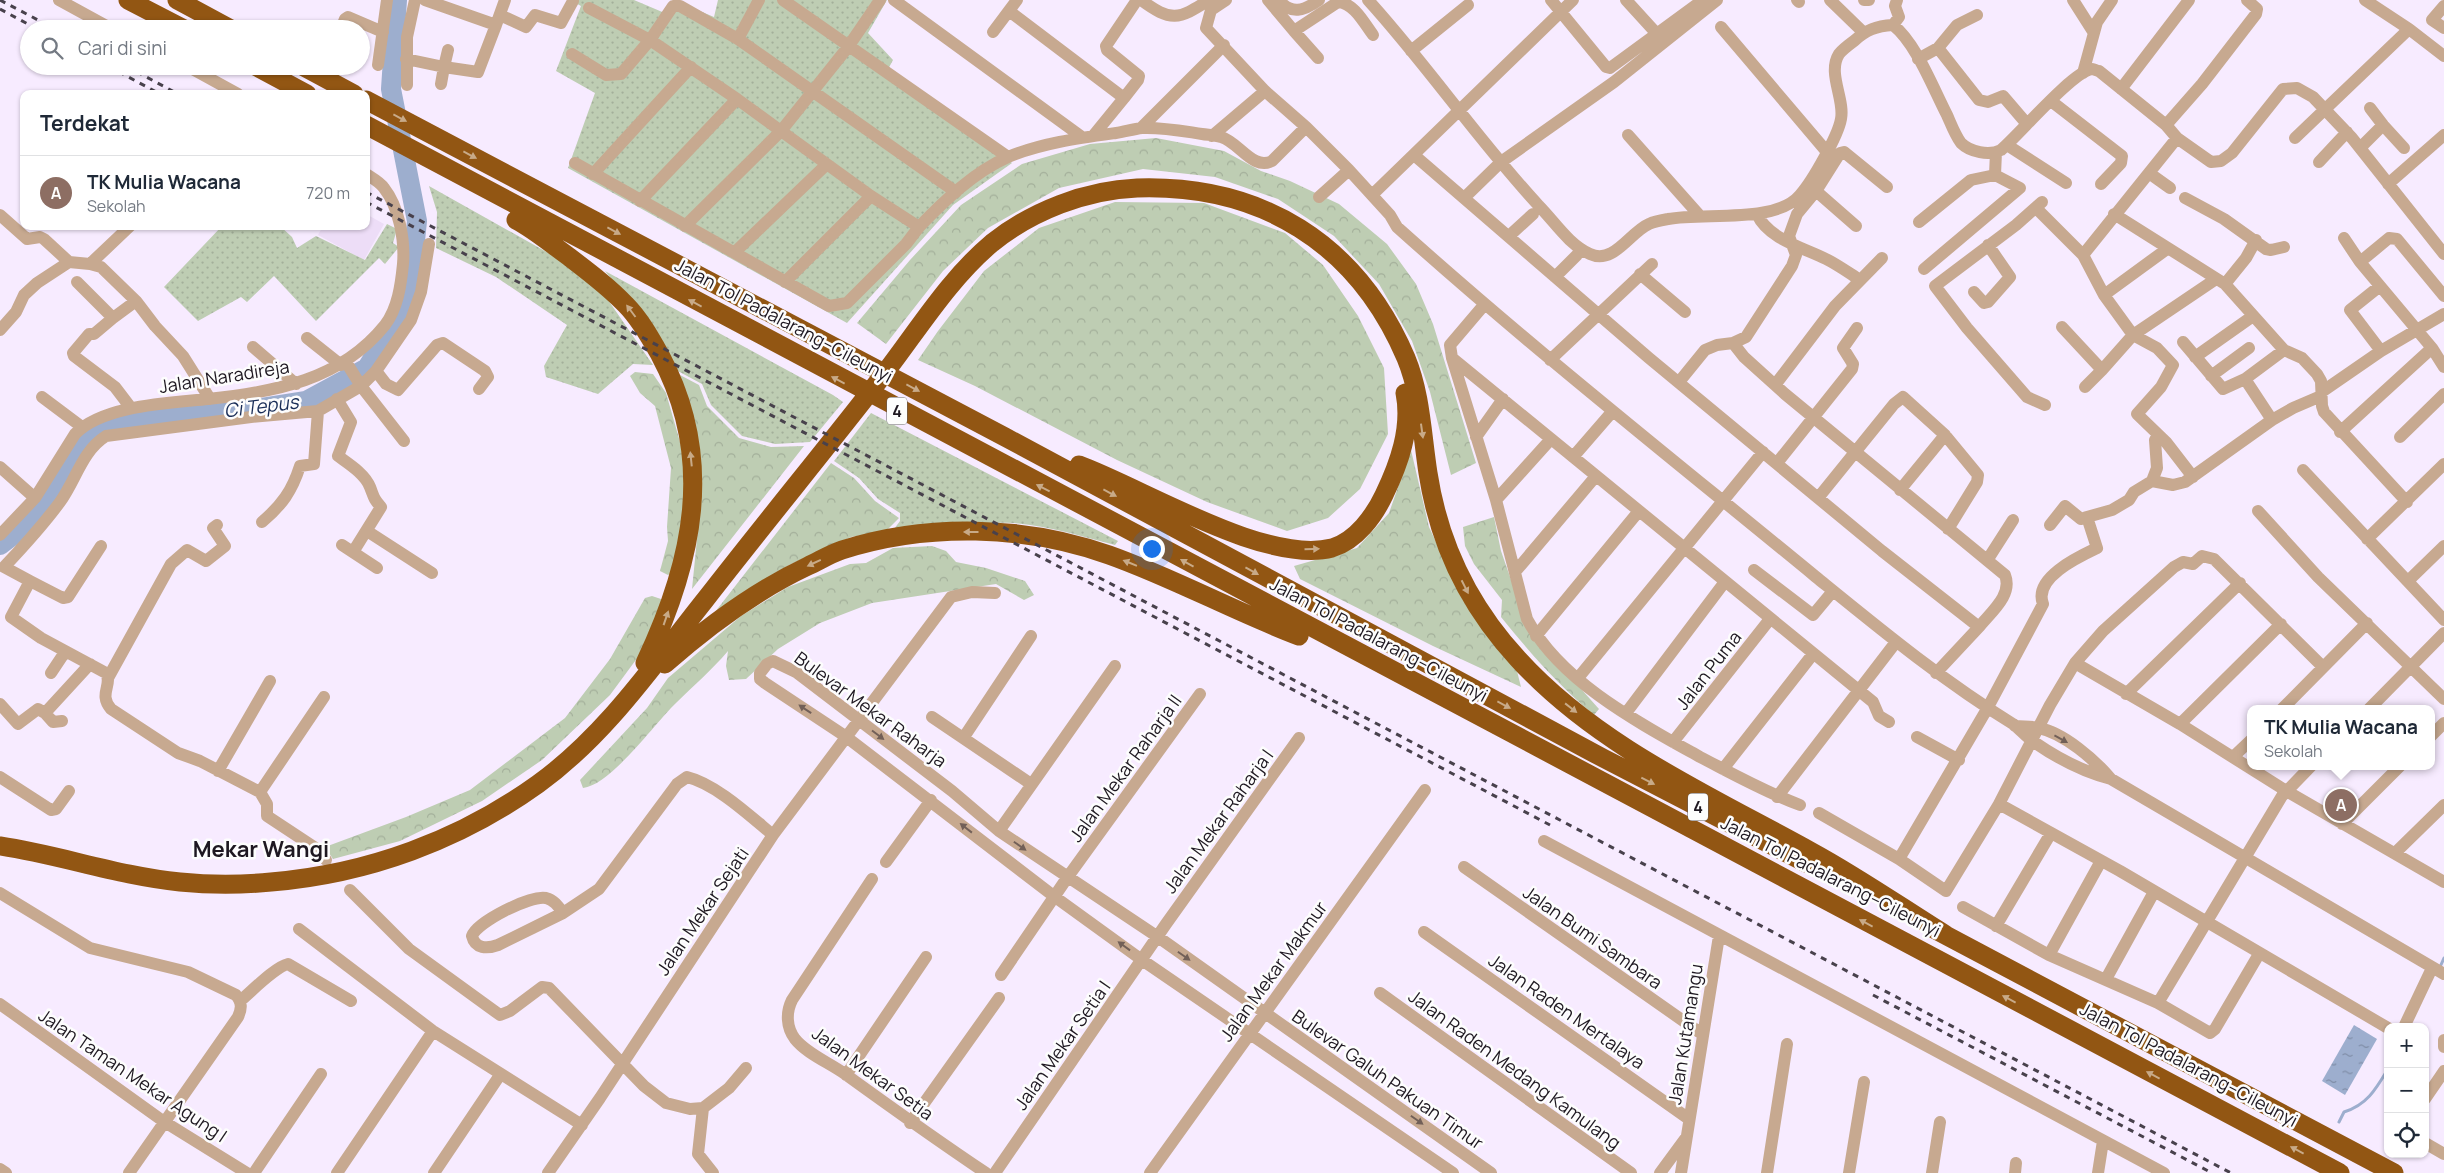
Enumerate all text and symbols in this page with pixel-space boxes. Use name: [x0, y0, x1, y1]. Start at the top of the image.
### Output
search box: [20, 20, 370, 75]
icon: search: [38, 34, 66, 62]
text: Cari di sini: [78, 35, 167, 61]
text: Terdekat: [40, 109, 130, 137]
one-way arrow: [392, 114, 407, 122]
one-way arrow: [463, 151, 478, 159]
text: TK Mulia Wacana: [87, 169, 241, 195]
text: A: [51, 182, 61, 204]
text: 720 m: [306, 182, 350, 204]
text: Sekolah: [87, 195, 146, 217]
one-way arrow: [607, 227, 622, 235]
street label: Jalan Tol Padalarang–Cileunyi: [671, 252, 897, 388]
one-way arrow: [688, 298, 702, 307]
one-way arrow: [625, 305, 636, 318]
street label: Jalan Naradireja: [157, 354, 291, 398]
one-way arrow: [831, 375, 845, 384]
one-way arrow: [906, 384, 920, 392]
water label: Ci Tepus: [222, 388, 302, 423]
road number: 4: [887, 398, 907, 424]
one-way arrow: [1419, 424, 1427, 440]
one-way arrow: [687, 451, 695, 467]
one-way arrow: [1036, 484, 1051, 492]
one-way arrow: [1103, 489, 1116, 498]
one-way arrow: [963, 528, 979, 536]
your location: [1139, 536, 1165, 562]
one-way arrow: [1304, 545, 1320, 553]
one-way arrow: [1122, 559, 1137, 567]
one-way arrow: [1181, 559, 1194, 568]
one-way arrow: [807, 560, 821, 568]
one-way arrow: [1245, 567, 1260, 575]
street label: Jalan Tol Padalarang–Cileunyi: [1266, 571, 1492, 707]
one-way arrow: [1461, 580, 1469, 594]
one-way arrow: [663, 610, 670, 625]
street label: Jalan Puma: [1670, 626, 1746, 714]
street label: Bulevar Mekar Raharja: [790, 646, 952, 772]
street label: Jalan Mekar Raharja II: [1063, 690, 1187, 846]
one-way arrow: [1497, 701, 1511, 709]
one-way arrow: [1565, 703, 1578, 713]
one-way arrow: [798, 704, 811, 714]
popup: [2247, 705, 2435, 770]
text: TK Mulia Wacana: [2264, 714, 2418, 740]
one-way arrow: [871, 730, 885, 740]
one-way arrow: [2054, 735, 2069, 743]
text: Sekolah: [2264, 740, 2323, 762]
street label: Jalan Mekar Raharja I: [1158, 744, 1278, 898]
one-way arrow: [1640, 777, 1655, 785]
pin: A: [2325, 786, 2357, 824]
road number: 4: [1688, 794, 1708, 820]
street label: Jalan Tol Padalarang–Cileunyi: [1717, 810, 1945, 942]
one-way arrow: [960, 822, 973, 833]
district label: Mekar Wangi: [193, 834, 329, 864]
one-way arrow: [1013, 841, 1027, 850]
street label: Jalan Mekar Sejati: [650, 843, 754, 979]
street label: Jalan Bumi Sambara: [1519, 880, 1667, 994]
street label: Jalan Mekar Makmur: [1214, 896, 1332, 1046]
one-way arrow: [1858, 919, 1873, 927]
one-way arrow: [1117, 941, 1131, 951]
street label: Jalan Raden Mertalaya: [1484, 948, 1650, 1074]
one-way arrow: [1177, 951, 1191, 961]
street label: Jalan Kutamangu: [1662, 962, 1708, 1106]
street label: Jalan Mekar Setia I: [1008, 976, 1116, 1114]
street label: Jalan Raden Medang Kamulang: [1404, 984, 1626, 1154]
one-way arrow: [2002, 995, 2017, 1003]
street label: Jalan Tol Padalarang–Cileunyi: [2076, 996, 2302, 1132]
street label: Jalan Taman Mekar Agung I: [34, 1003, 232, 1147]
street label: Bulevar Galuh Pakuan Timur: [1288, 1004, 1489, 1155]
street label: Jalan Mekar Setia: [807, 1021, 939, 1125]
map controls: [2384, 1023, 2429, 1158]
button: +: [2384, 1023, 2429, 1068]
button: −: [2384, 1068, 2429, 1113]
one-way arrow: [2146, 1070, 2160, 1079]
button: locate: [2384, 1113, 2429, 1158]
one-way arrow: [1410, 1115, 1424, 1125]
one-way arrow: [2290, 1146, 2304, 1154]

